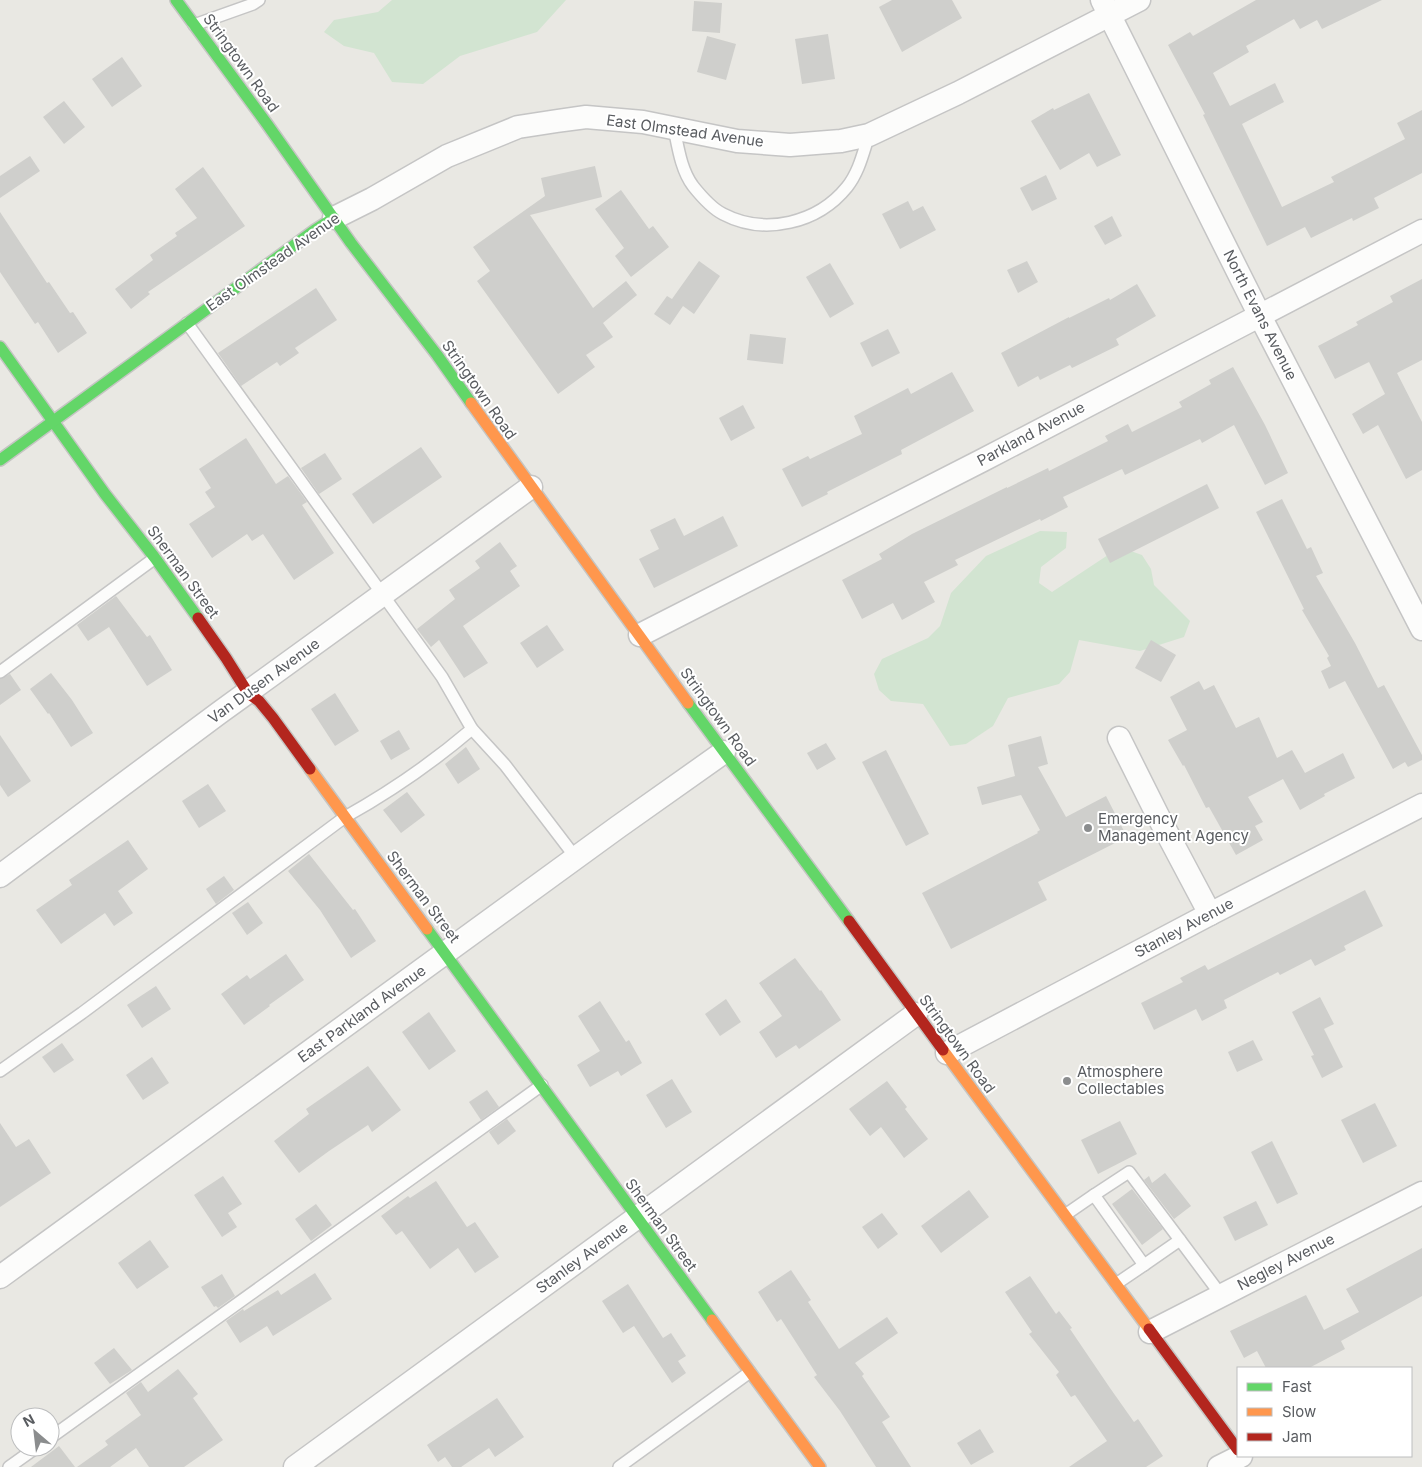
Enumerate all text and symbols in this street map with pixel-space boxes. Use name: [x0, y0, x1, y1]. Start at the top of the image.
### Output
street label: Stringtown Road: [199, 10, 284, 116]
street label: East Olmstead Avenue: [605, 110, 765, 151]
street label: East Olmstead Avenue: [202, 208, 343, 315]
street label: North Evans Avenue: [1219, 246, 1302, 383]
street label: Stringtown Road: [438, 336, 521, 443]
street label: Parkland Avenue: [974, 397, 1088, 470]
street label: Sherman Street: [143, 522, 223, 622]
street label: Van Dusen Avenue: [204, 634, 323, 727]
street label: Stringtown Road: [676, 664, 761, 770]
place label: Emergency Management Agency: [1098, 809, 1250, 845]
marker: Emergency Management Agency: [1082, 822, 1094, 834]
street label: Sherman Street: [383, 847, 464, 946]
street label: Stanley Avenue: [1131, 894, 1236, 962]
street label: East Parkland Avenue: [294, 961, 429, 1066]
street label: Stringtown Road: [915, 991, 1000, 1097]
place label: Atmosphere Collectables: [1077, 1062, 1164, 1098]
marker: Atmosphere Collectables: [1061, 1075, 1073, 1087]
street label: Sherman Street: [621, 1175, 701, 1275]
street label: Stanley Avenue: [532, 1218, 632, 1297]
street label: Negley Avenue: [1234, 1229, 1338, 1294]
legend: [1237, 1367, 1412, 1457]
text: Fast: [1282, 1377, 1312, 1396]
text: Slow: [1282, 1402, 1316, 1421]
north arrow: [10, 1407, 60, 1457]
text: N: [20, 1410, 37, 1430]
text: Jam: [1282, 1427, 1312, 1446]

